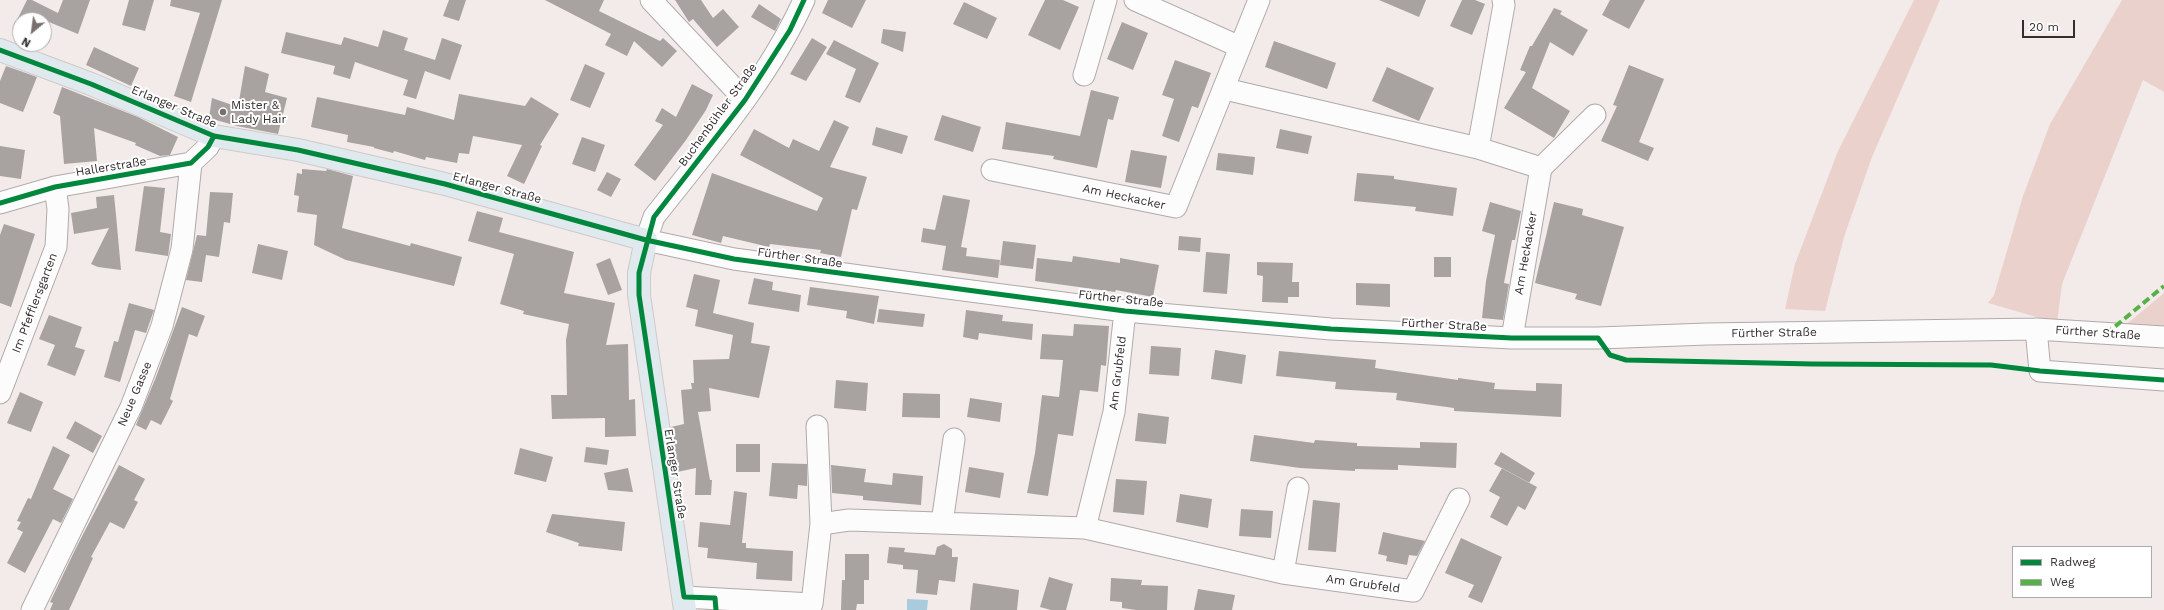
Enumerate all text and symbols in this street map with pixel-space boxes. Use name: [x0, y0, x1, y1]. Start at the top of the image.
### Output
north arrow: [12, 12, 52, 52]
scale bar: [2024, 12, 2077, 38]
text: 20 m: [2029, 20, 2059, 34]
text: N: [20, 34, 33, 50]
street label: Buchenbühler Straße: [676, 61, 760, 169]
street label: Erlanger Straße: [129, 83, 219, 131]
place label: Mister & Lady Hair: [231, 98, 286, 126]
marker: Mister & Lady Hair: [218, 107, 228, 117]
street label: Hallerstraße: [74, 154, 148, 180]
street label: Erlanger Straße: [451, 169, 543, 207]
street label: Am Heckacker: [1081, 181, 1167, 213]
street label: Am Heckacker: [1512, 210, 1540, 296]
street label: Fürther Straße: [757, 245, 843, 271]
street label: Im Pfefflersgarten: [9, 251, 61, 355]
street label: Fürther Straße: [1078, 287, 1164, 311]
street label: Fürther Straße: [1401, 316, 1487, 334]
street label: Fürther Straße: [2055, 323, 2141, 343]
street label: Fürther Straße: [1731, 325, 1817, 341]
street label: Am Grubfeld: [1106, 335, 1130, 411]
street label: Neue Gasse: [115, 359, 155, 429]
street label: Erlanger Straße: [661, 428, 689, 520]
legend: [2012, 546, 2152, 598]
text: Radweg: [2050, 555, 2095, 569]
street label: Am Grubfeld: [1325, 572, 1401, 596]
text: Weg: [2050, 575, 2074, 589]

